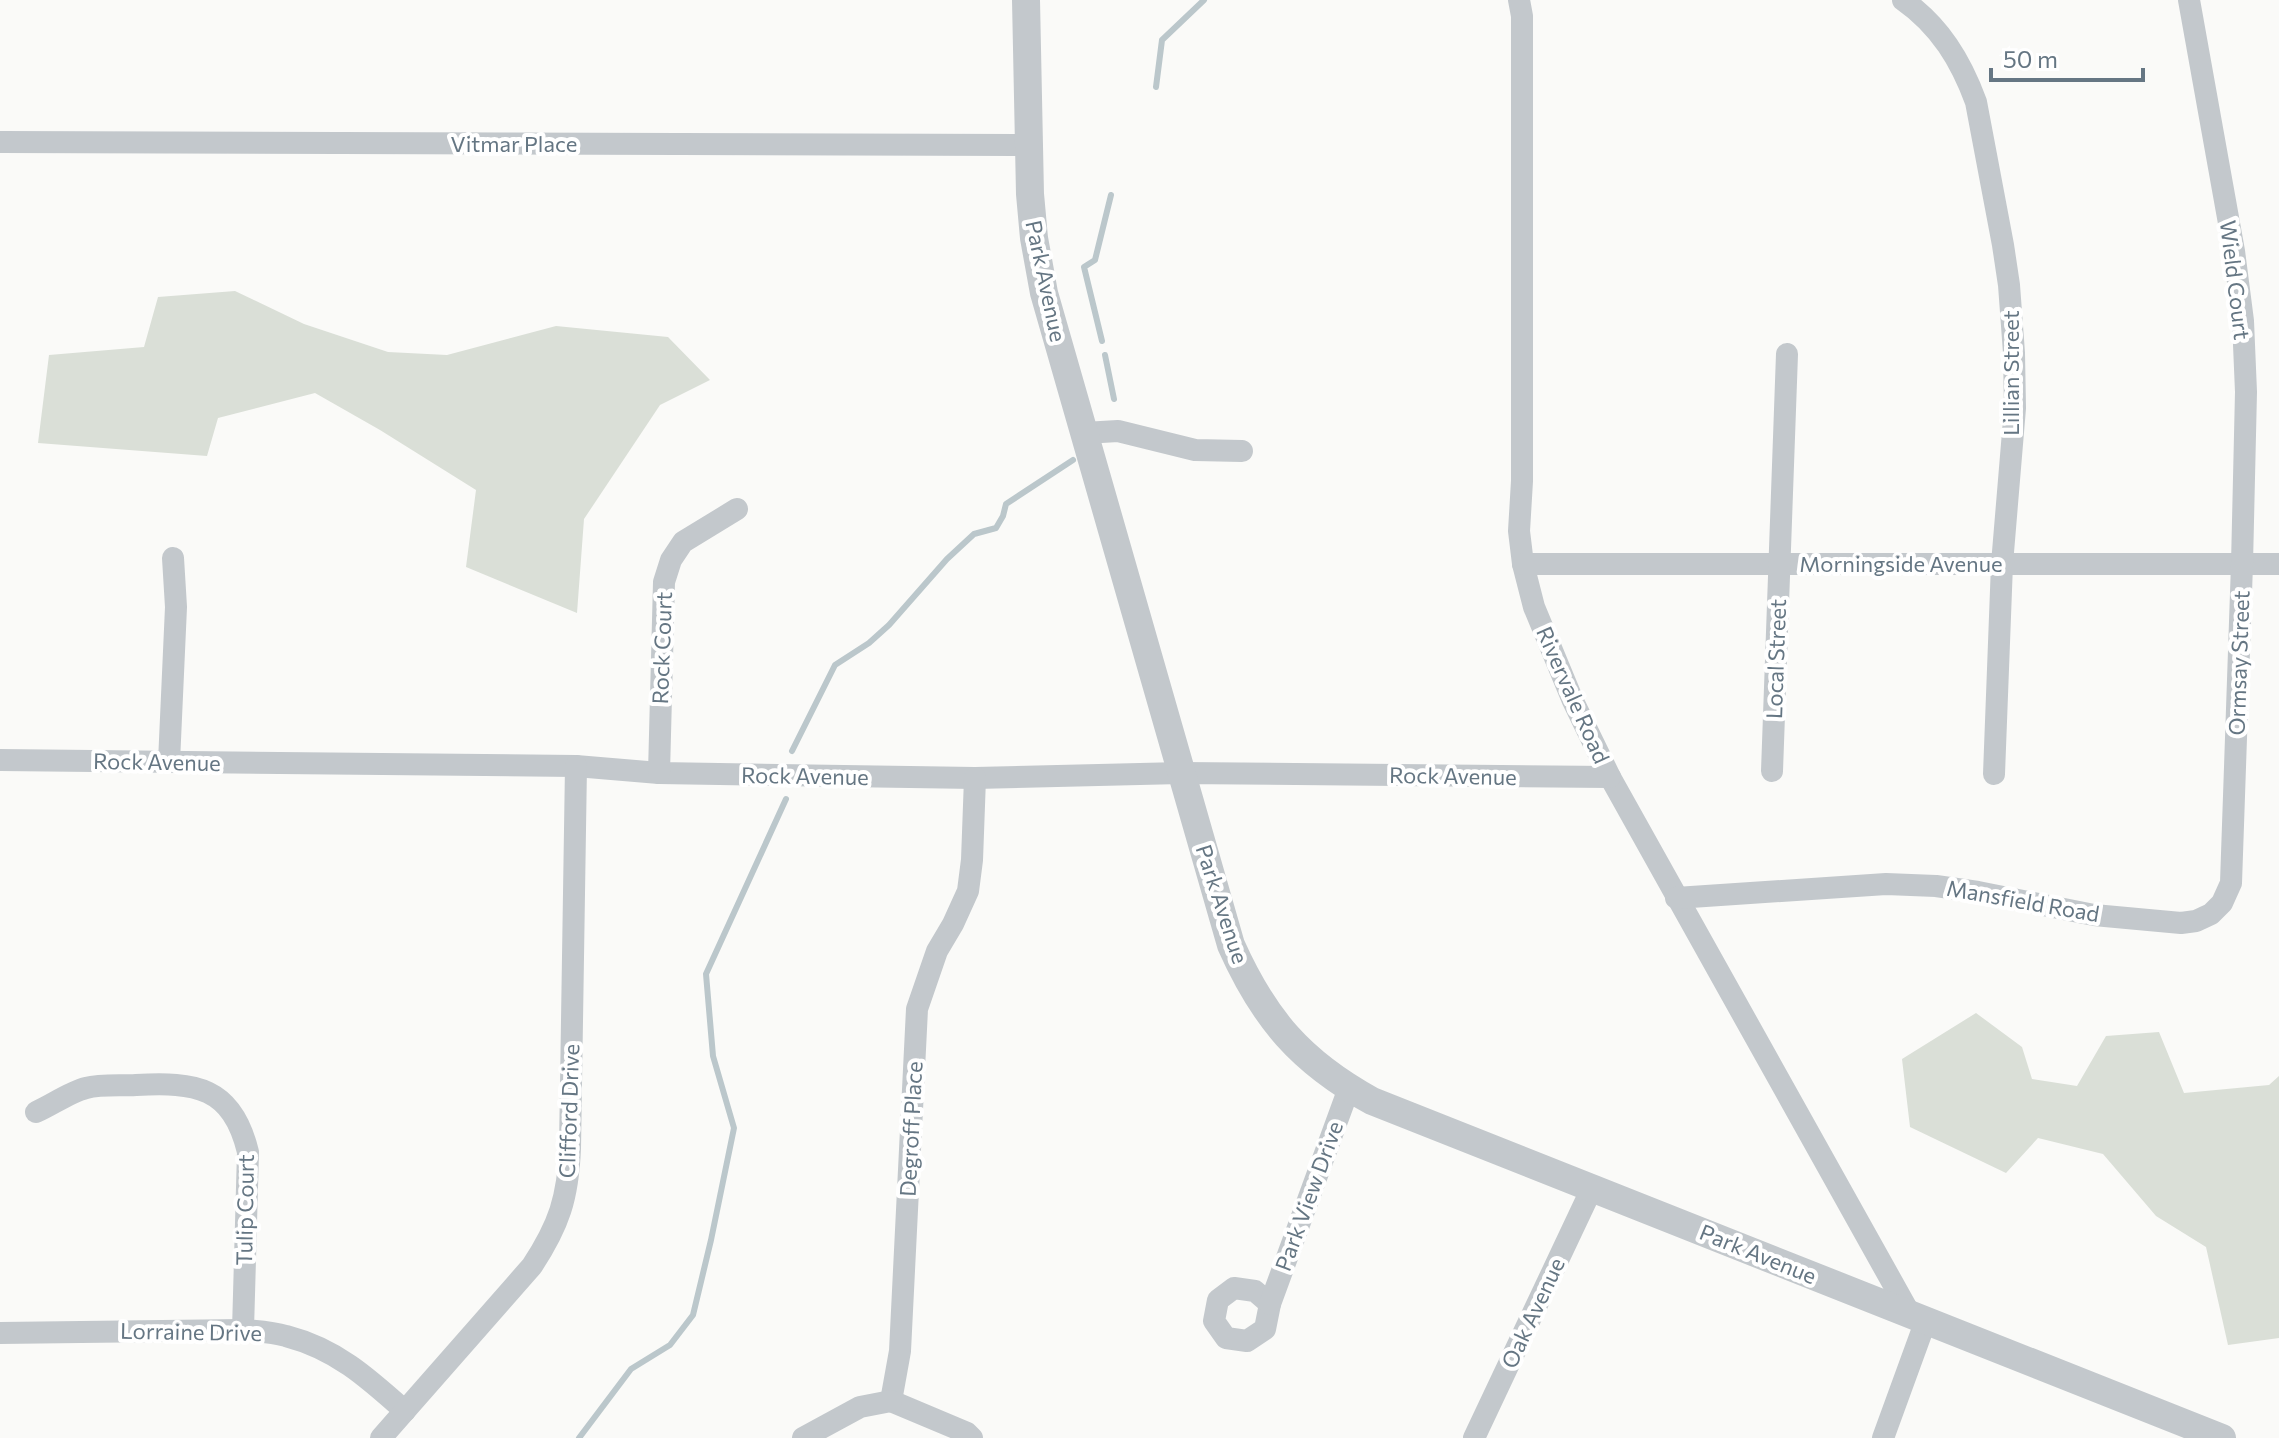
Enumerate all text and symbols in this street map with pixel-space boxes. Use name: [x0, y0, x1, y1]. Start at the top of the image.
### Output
scale bar: [1991, 32, 2143, 82]
text: 50 m: [2003, 44, 2058, 73]
street label: Vitmar Place: [451, 130, 577, 157]
street label: Park Avenue: [1020, 218, 1073, 344]
street label: Wield Court: [2215, 218, 2256, 341]
street label: Lillian Street: [1997, 310, 2024, 436]
street label: Morningside Avenue: [1799, 550, 2003, 577]
street label: Ormsay Street: [2222, 590, 2255, 736]
street label: Rock Court: [646, 591, 677, 705]
street label: Local Street: [1760, 598, 1791, 719]
street label: Rivervale Road: [1531, 622, 1616, 767]
street label: Rock Avenue: [93, 747, 221, 776]
street label: Rock Avenue: [741, 761, 869, 790]
street label: Rock Avenue: [1389, 761, 1517, 790]
street label: Park Avenue: [1191, 841, 1254, 967]
street label: Mansfield Road: [1945, 874, 2102, 927]
street label: Clifford Drive: [553, 1043, 584, 1179]
street label: Degroff Place: [893, 1061, 928, 1197]
street label: Park View Drive: [1269, 1117, 1348, 1274]
street label: Tulip Court: [230, 1154, 259, 1266]
street label: Park Avenue: [1696, 1218, 1821, 1289]
street label: Oak Avenue: [1495, 1253, 1570, 1372]
street label: Lorraine Drive: [120, 1317, 262, 1346]

